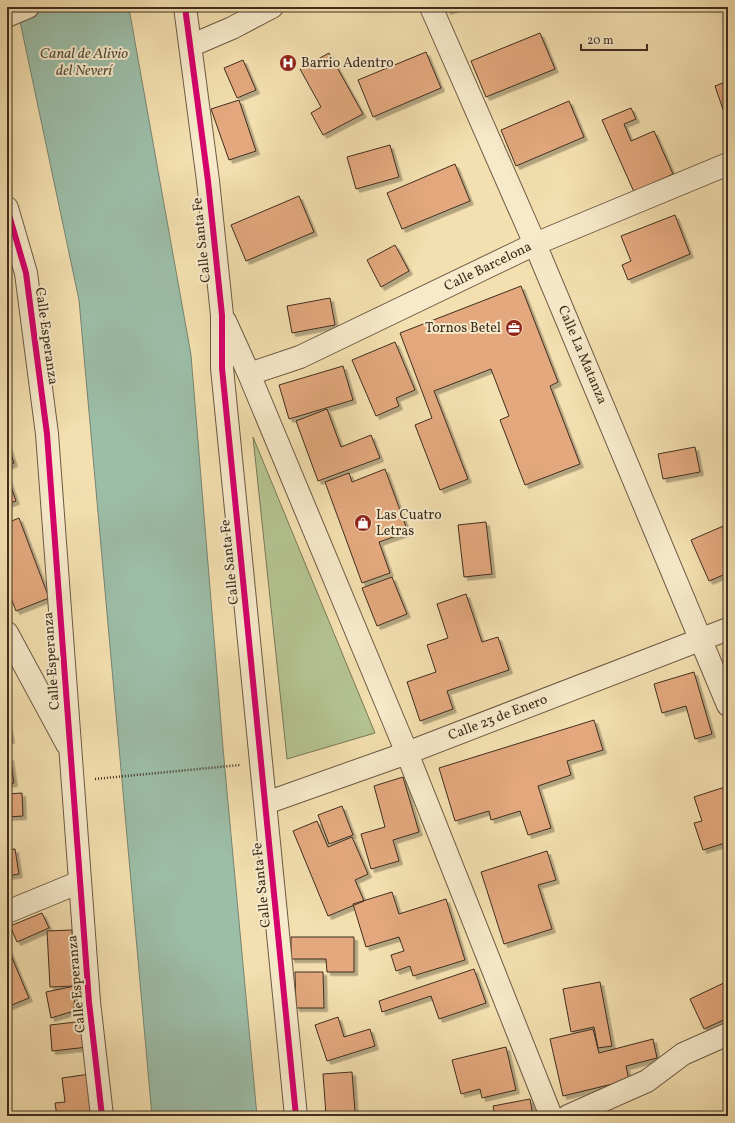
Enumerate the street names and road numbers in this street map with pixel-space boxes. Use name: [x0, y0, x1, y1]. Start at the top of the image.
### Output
street label: Calle Santa Fe: [188, 196, 216, 283]
street label: Calle Barcelona: [441, 238, 535, 296]
street label: Calle Esperanza: [30, 286, 62, 386]
street label: Calle La Matanza: [553, 303, 611, 407]
street label: Calle Santa Fe: [216, 518, 244, 605]
street label: Calle Esperanza: [39, 611, 65, 711]
street label: Calle 23 de Enero: [446, 690, 550, 746]
street label: Calle Santa Fe: [248, 841, 276, 928]
street label: Calle Esperanza: [63, 934, 91, 1034]

